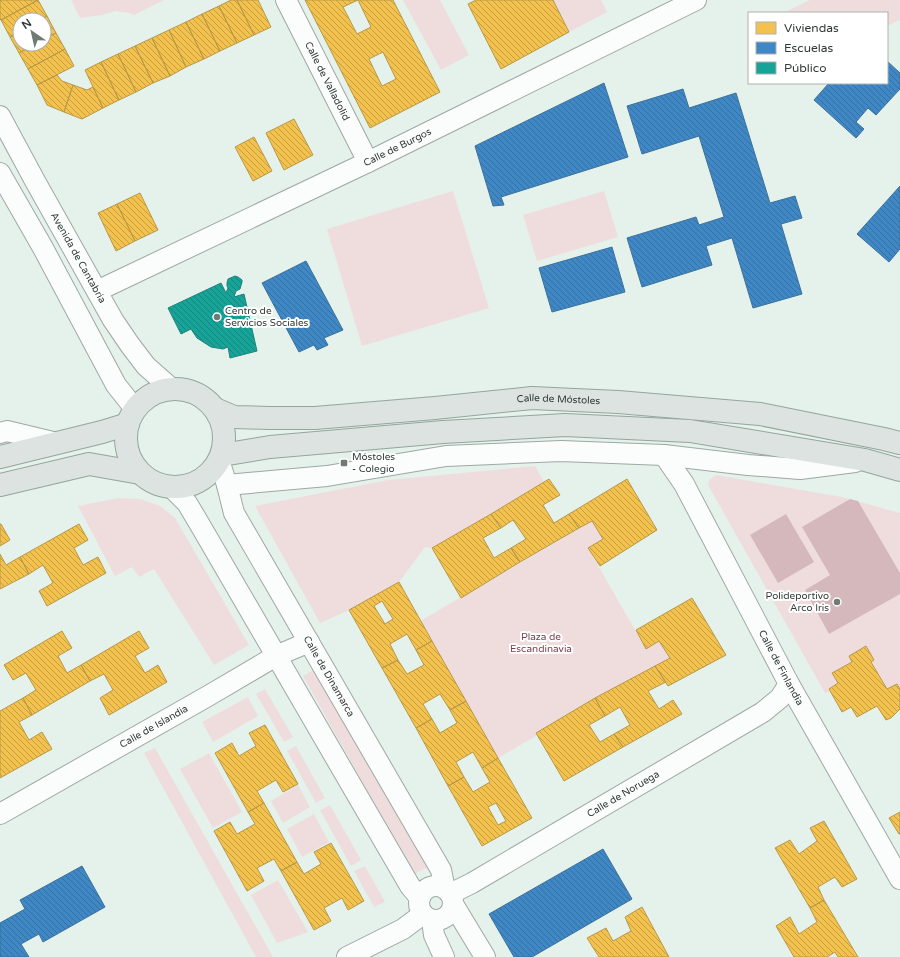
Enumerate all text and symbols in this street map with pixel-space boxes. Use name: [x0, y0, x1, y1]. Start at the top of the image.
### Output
north arrow: [12, 12, 52, 52]
legend: [748, 12, 888, 84]
text: N: [19, 16, 34, 32]
text: Viviendas: [784, 21, 839, 35]
street label: Calle de Valladolid: [302, 40, 352, 123]
text: Escuelas: [784, 41, 834, 55]
text: Público: [784, 61, 826, 75]
street label: Calle de Burgos: [362, 126, 434, 169]
street label: Avenida de Cantabria: [48, 210, 108, 305]
place label: Centro de Servicios Sociales: [225, 305, 309, 329]
marker: Centro de Servicios Sociales: [212, 312, 222, 322]
street label: Calle de Móstoles: [516, 392, 601, 407]
place label: Móstoles - Colegio: [352, 451, 395, 475]
marker: Móstoles - Colegio: [339, 458, 349, 468]
place label: Polideportivo Arco Iris: [766, 590, 829, 614]
marker: Polideportivo Arco Iris: [832, 597, 842, 607]
street label: Calle de Finlandia: [756, 628, 806, 708]
park label: Plaza de Escandinavia: [510, 631, 572, 655]
street label: Calle de Dinamarca: [301, 634, 357, 719]
street label: Calle de Islandia: [118, 703, 190, 751]
street label: Calle de Noruega: [585, 768, 662, 820]

